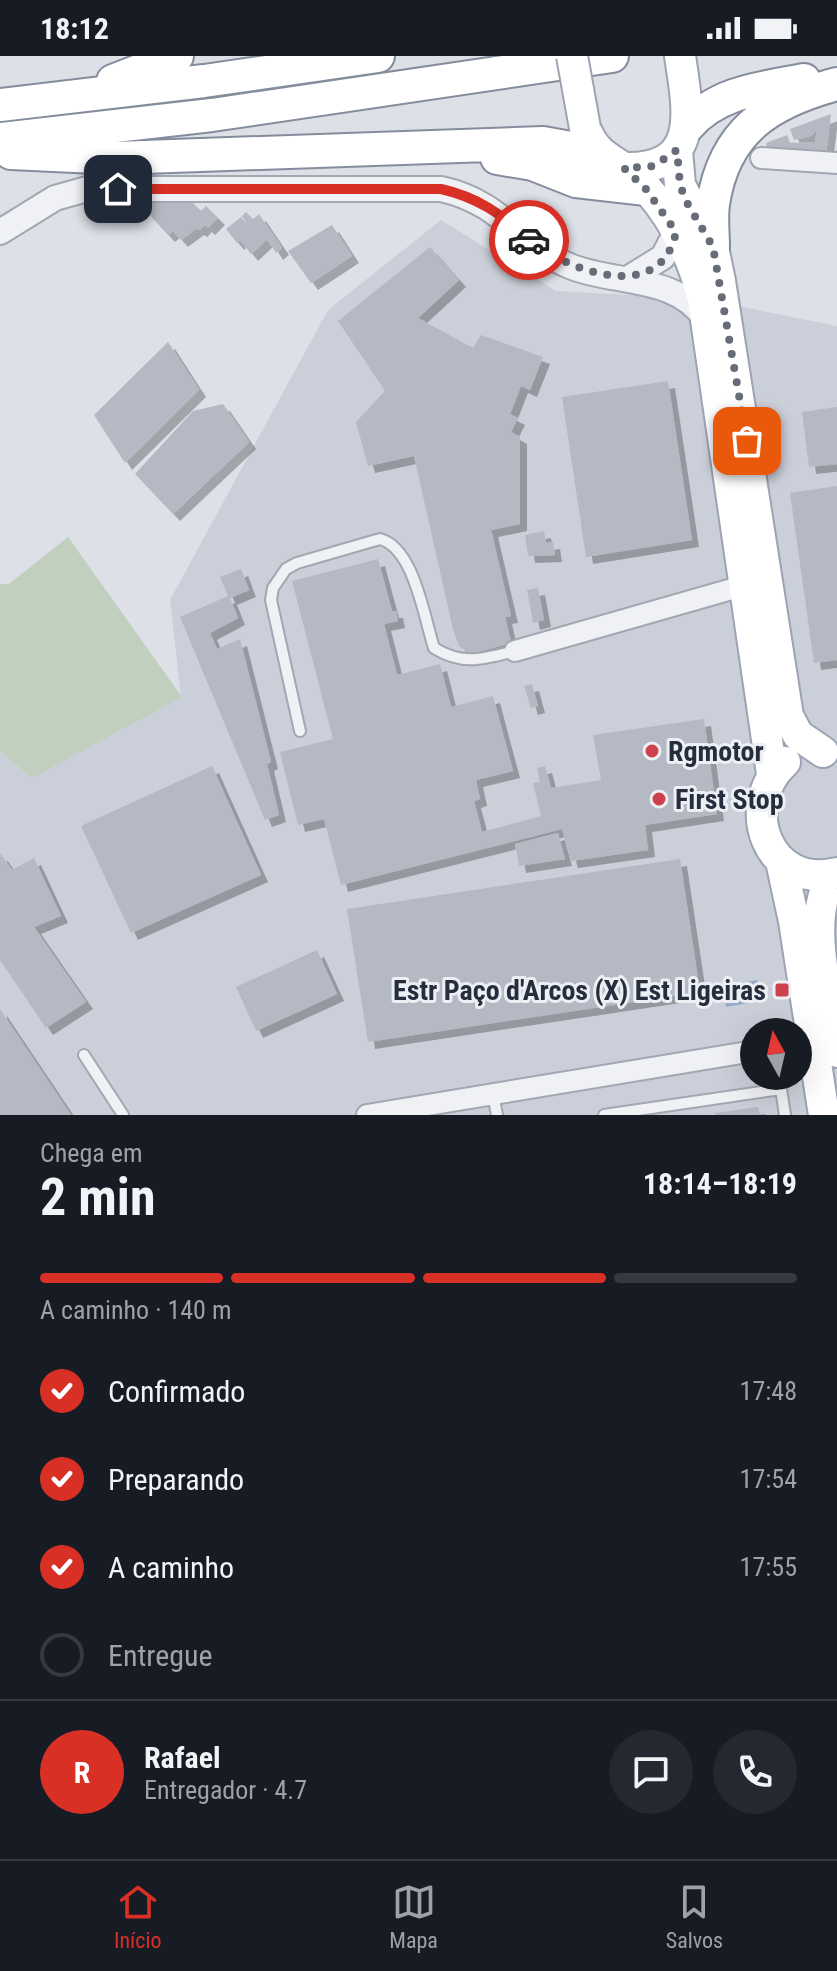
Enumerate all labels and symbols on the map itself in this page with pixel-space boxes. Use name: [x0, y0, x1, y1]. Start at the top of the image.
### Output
pin: [84, 155, 152, 223]
courier: [489, 200, 569, 280]
pin: [713, 407, 781, 475]
place label: Rgmotor: [668, 735, 764, 768]
marker: Rgmotor: [643, 742, 661, 760]
place label: First Stop: [675, 783, 784, 816]
marker: First Stop: [650, 790, 668, 808]
place label: Estr Paço d'Arcos (X) Est Ligeiras: [393, 974, 766, 1007]
marker: Estr Paço d'Arcos (X) Est Ligeiras: [773, 981, 791, 999]
north arrow: [740, 1018, 812, 1090]

